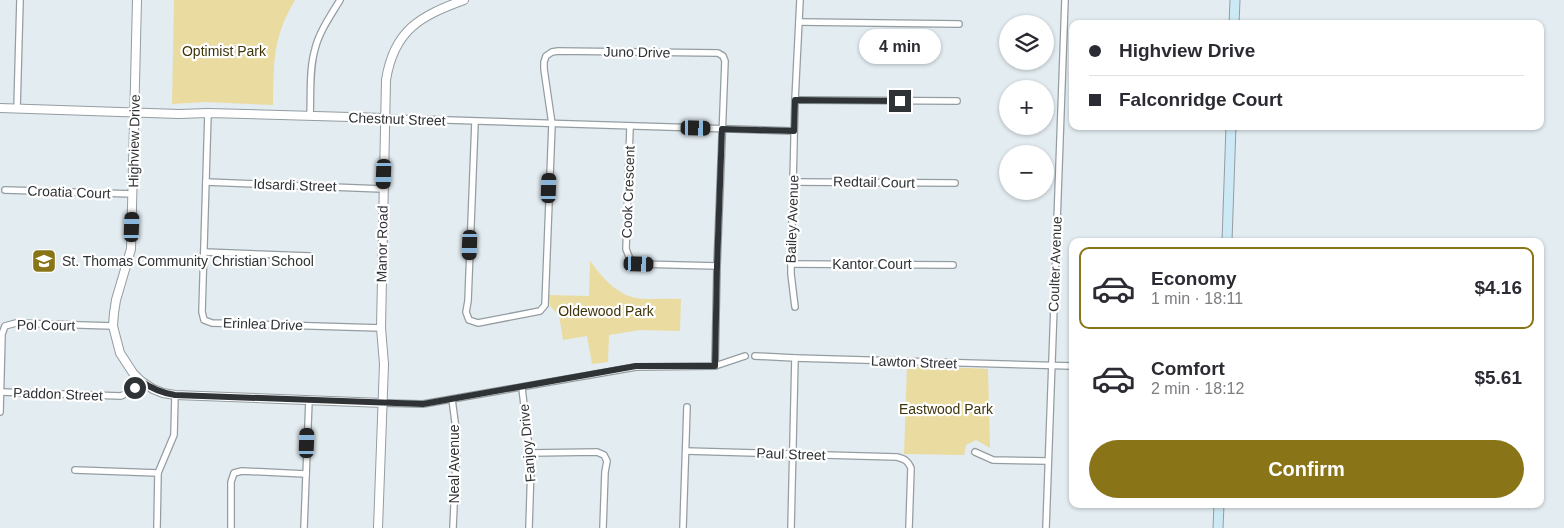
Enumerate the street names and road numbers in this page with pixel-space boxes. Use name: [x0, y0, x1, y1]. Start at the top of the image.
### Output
street label: Juno Drive: [603, 43, 671, 61]
street label: Highview Drive: [125, 94, 143, 188]
street label: Chestnut Street: [348, 109, 446, 129]
street label: Cook Crescent: [618, 145, 638, 239]
street label: Redtail Court: [833, 173, 915, 191]
street label: Bailey Avenue: [782, 174, 802, 263]
street label: Idsardi Street: [253, 176, 337, 194]
street label: Croatia Court: [27, 183, 111, 201]
street label: Manor Road: [373, 205, 391, 283]
street label: Coulter Avenue: [1045, 216, 1065, 312]
street label: Kantor Court: [832, 256, 912, 272]
street label: Erinlea Drive: [223, 315, 304, 333]
street label: Pol Court: [17, 316, 75, 334]
street label: Lawton Street: [871, 352, 958, 372]
street label: Paddon Street: [13, 384, 103, 404]
street label: Fanjoy Drive: [516, 403, 538, 483]
street label: Neal Avenue: [446, 424, 462, 504]
street label: Paul Street: [756, 445, 826, 463]

